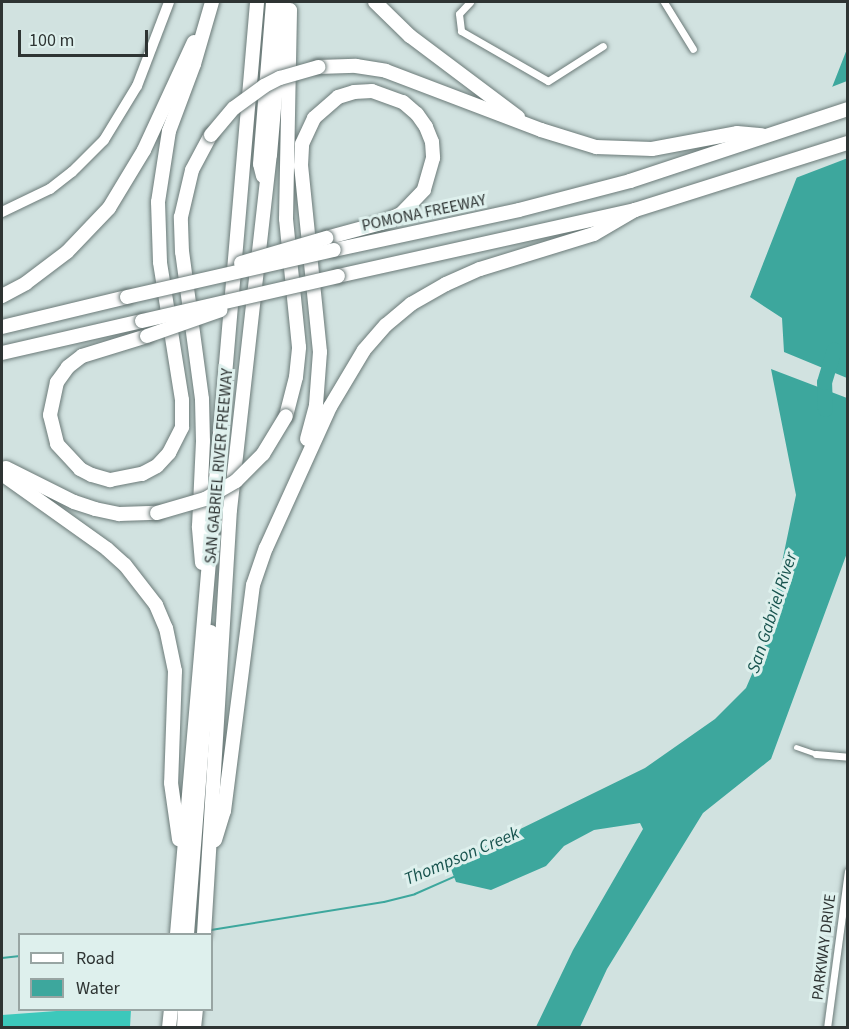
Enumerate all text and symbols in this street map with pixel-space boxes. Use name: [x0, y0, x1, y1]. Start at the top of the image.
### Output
scale bar: [21, 18, 152, 56]
text: 100 m: [29, 28, 74, 53]
street label: POMONA FREEWAY: [360, 190, 488, 236]
street label: SAN GABRIEL RIVER FREEWAY: [201, 367, 237, 565]
water label: San Gabriel River: [743, 550, 803, 676]
water label: Thompson Creek: [401, 823, 523, 891]
street label: PARKWAY DRIVE: [808, 893, 840, 1001]
legend: [18, 933, 213, 1011]
text: Road: [76, 946, 115, 971]
text: Water: [76, 976, 120, 1001]

